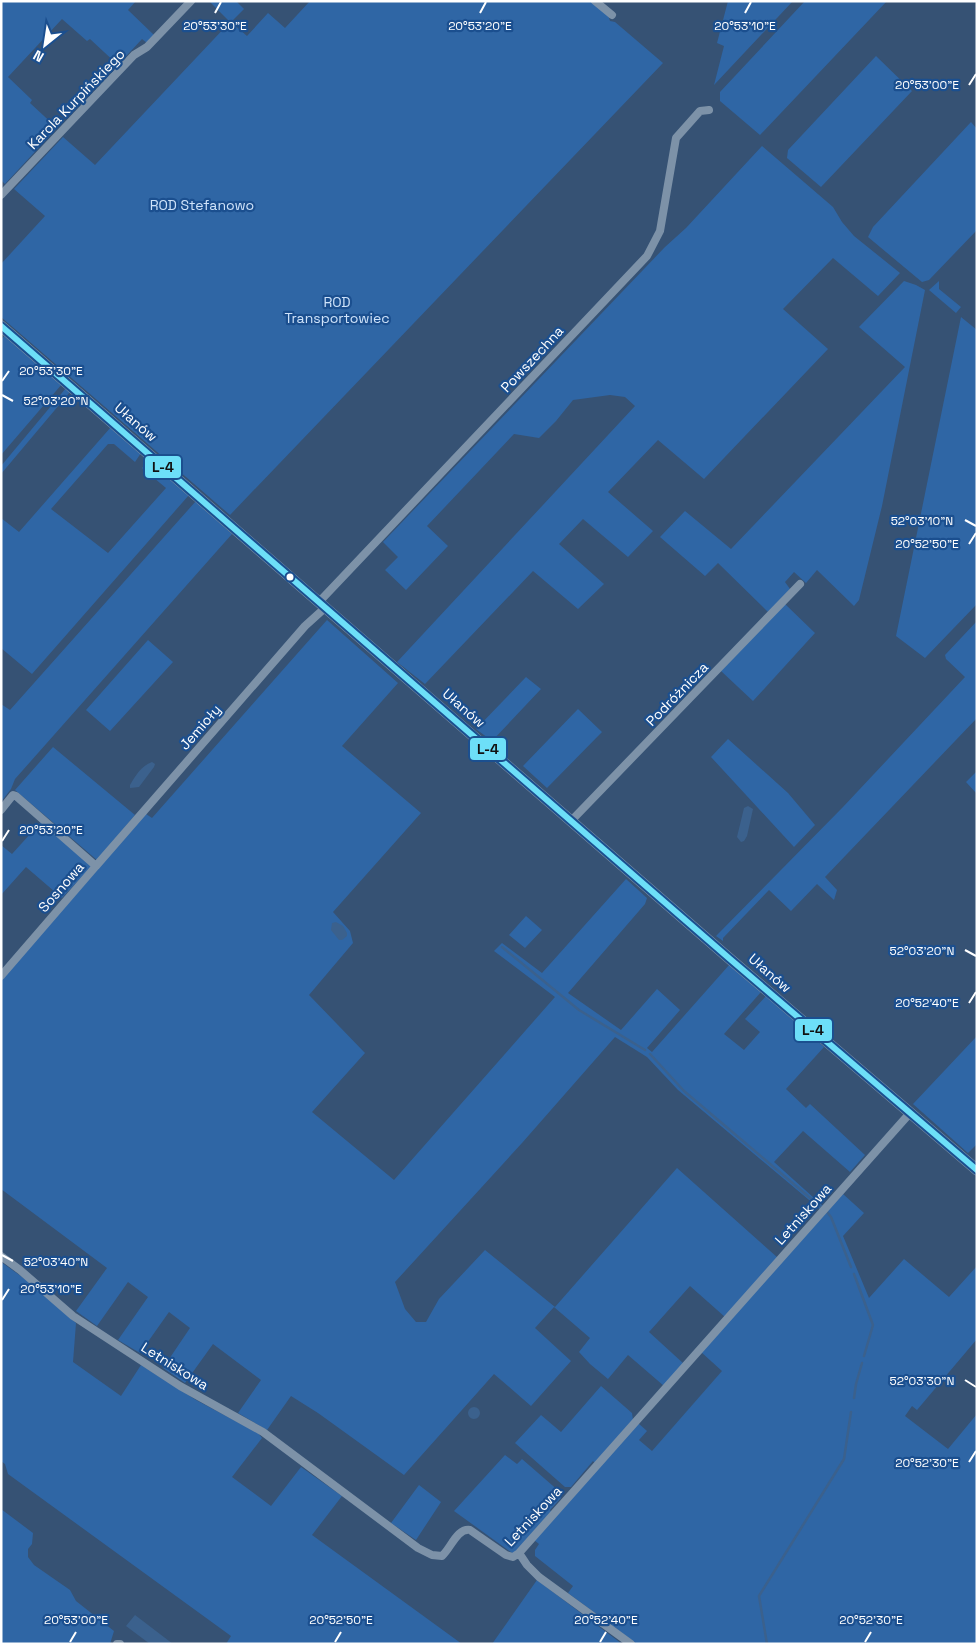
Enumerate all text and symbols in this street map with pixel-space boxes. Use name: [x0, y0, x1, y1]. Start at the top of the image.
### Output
text: 20°53'30"E: [183, 18, 247, 34]
text: 20°53'20"E: [448, 18, 512, 34]
text: 20°53'10"E: [714, 18, 776, 34]
north arrow: [20, 20, 70, 70]
street label: Karola Kurpińskiego: [23, 45, 129, 153]
text: N: [30, 46, 47, 66]
text: 20°53'00"E: [895, 77, 959, 93]
park label: ROD Stefanowo: [150, 196, 254, 214]
park label: ROD Transportowiec: [284, 293, 390, 327]
street label: Powszechna: [497, 322, 567, 396]
text: 20°53'30"E: [19, 363, 83, 379]
text: 52°03'20"N: [24, 393, 88, 409]
street label: Ułanów: [111, 399, 161, 445]
line badge: L-4: [144, 455, 182, 479]
text: L-4: [152, 458, 174, 476]
text: 52°03'10"N: [891, 513, 953, 529]
text: 20°52'50"E: [895, 536, 959, 552]
unlabelled marker: [285, 572, 295, 582]
street label: Podróżnicza: [642, 658, 712, 730]
street label: Ułanów: [439, 685, 489, 731]
street label: Jemioły: [175, 701, 225, 753]
line badge: L-4: [469, 737, 507, 761]
text: L-4: [477, 740, 499, 758]
text: 20°53'20"E: [19, 822, 83, 838]
street label: Sosnowa: [34, 858, 88, 916]
text: 52°03'20"N: [890, 943, 954, 959]
street label: Ułanów: [745, 950, 795, 996]
text: 20°52'40"E: [895, 995, 959, 1011]
line badge: L-4: [794, 1018, 833, 1042]
text: L-4: [802, 1021, 824, 1039]
street label: Letniskowa: [771, 1180, 835, 1248]
text: 52°03'40"N: [24, 1254, 88, 1270]
text: 20°53'10"E: [20, 1281, 82, 1297]
street label: Letniskowa: [138, 1338, 212, 1394]
text: 52°03'30"N: [890, 1373, 954, 1389]
text: 20°52'30"E: [895, 1455, 959, 1471]
street label: Letniskowa: [500, 1482, 566, 1550]
text: 20°53'00"E: [44, 1612, 108, 1628]
text: 20°52'50"E: [309, 1612, 373, 1628]
text: 20°52'40"E: [574, 1612, 638, 1628]
text: 20°52'30"E: [839, 1612, 903, 1628]

